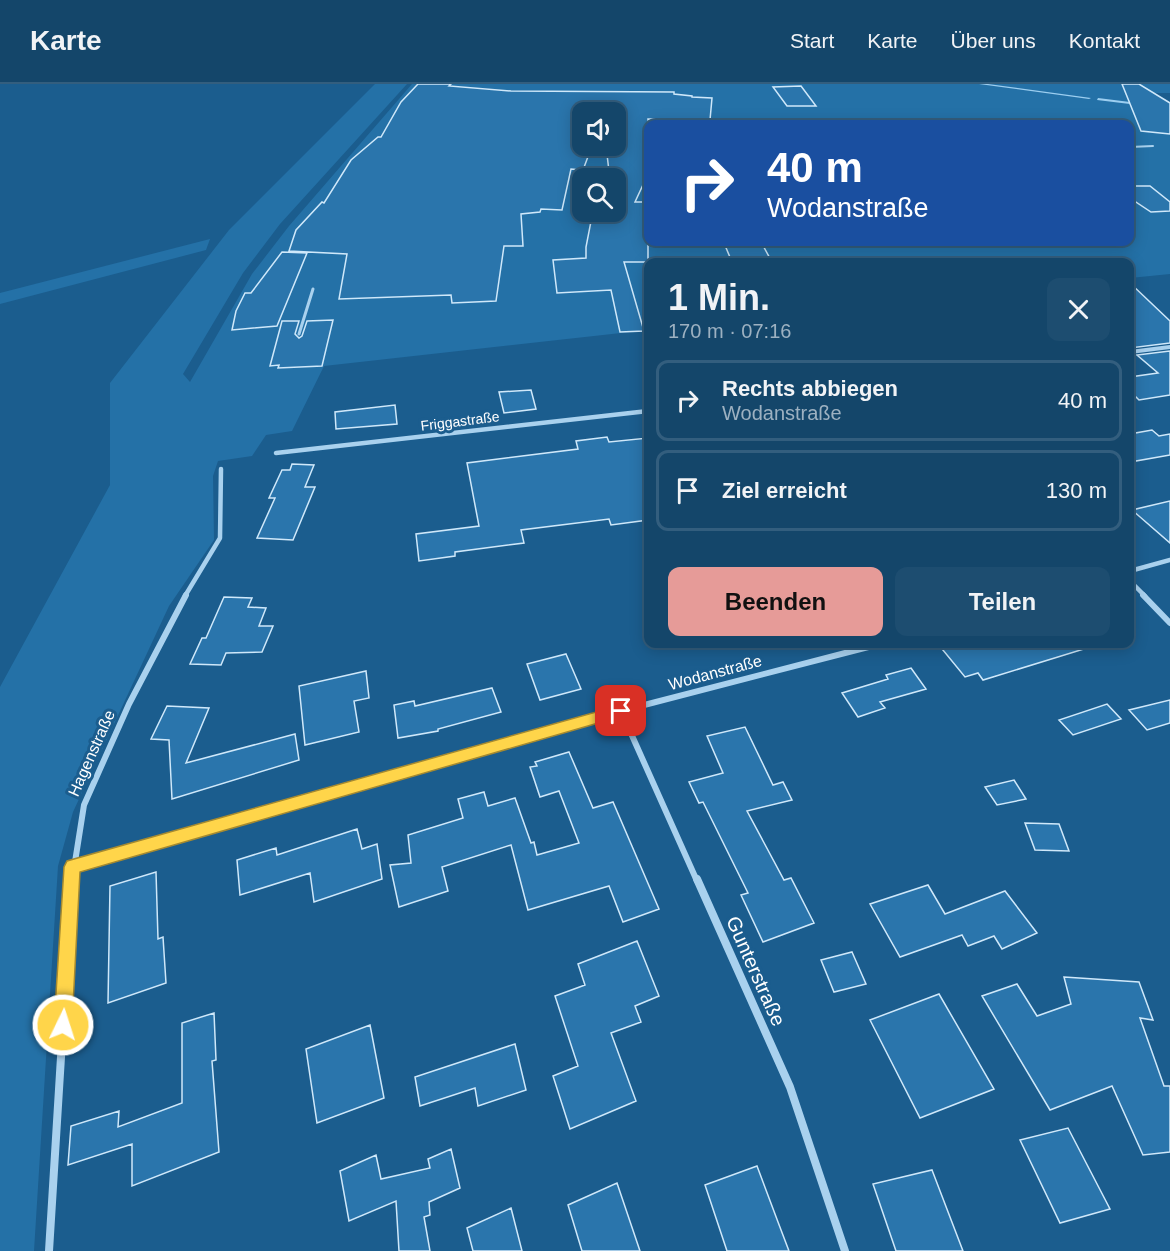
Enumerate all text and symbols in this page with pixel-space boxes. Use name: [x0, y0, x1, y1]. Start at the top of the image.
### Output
text: Karte: [30, 25, 102, 56]
text: Start: [790, 29, 834, 52]
text: Karte: [867, 29, 918, 52]
text: Über uns: [951, 29, 1036, 52]
text: Kontakt: [1069, 29, 1140, 52]
map controls: [572, 102, 626, 222]
button: sound: [572, 102, 626, 156]
icon: right: [668, 144, 746, 222]
text: 40 m: [767, 144, 863, 191]
button: search: [572, 168, 626, 222]
text: Wodanstraße: [767, 193, 929, 223]
text: 1 Min.: [668, 277, 770, 318]
button: close: [1047, 278, 1110, 341]
text: 170 m · 07:16: [668, 320, 791, 342]
text: Rechts abbiegen: [722, 376, 898, 401]
icon: right: [671, 384, 704, 417]
text: 40 m: [1058, 388, 1107, 413]
text: Wodanstraße: [722, 402, 842, 424]
street label: Friggastraße: [420, 408, 501, 434]
icon: arrive: [671, 474, 704, 507]
text: Ziel erreicht: [722, 478, 847, 503]
text: 130 m: [1046, 478, 1107, 503]
button: Beenden: [668, 567, 883, 636]
button: Teilen: [895, 567, 1110, 636]
street label: Wodanstraße: [667, 652, 764, 693]
pin: [595, 685, 646, 736]
icon: arrive: [604, 694, 637, 727]
street label: Hagenstraße: [65, 707, 118, 799]
street label: Gunterstraße: [722, 913, 790, 1029]
position arrow: [31, 993, 95, 1057]

